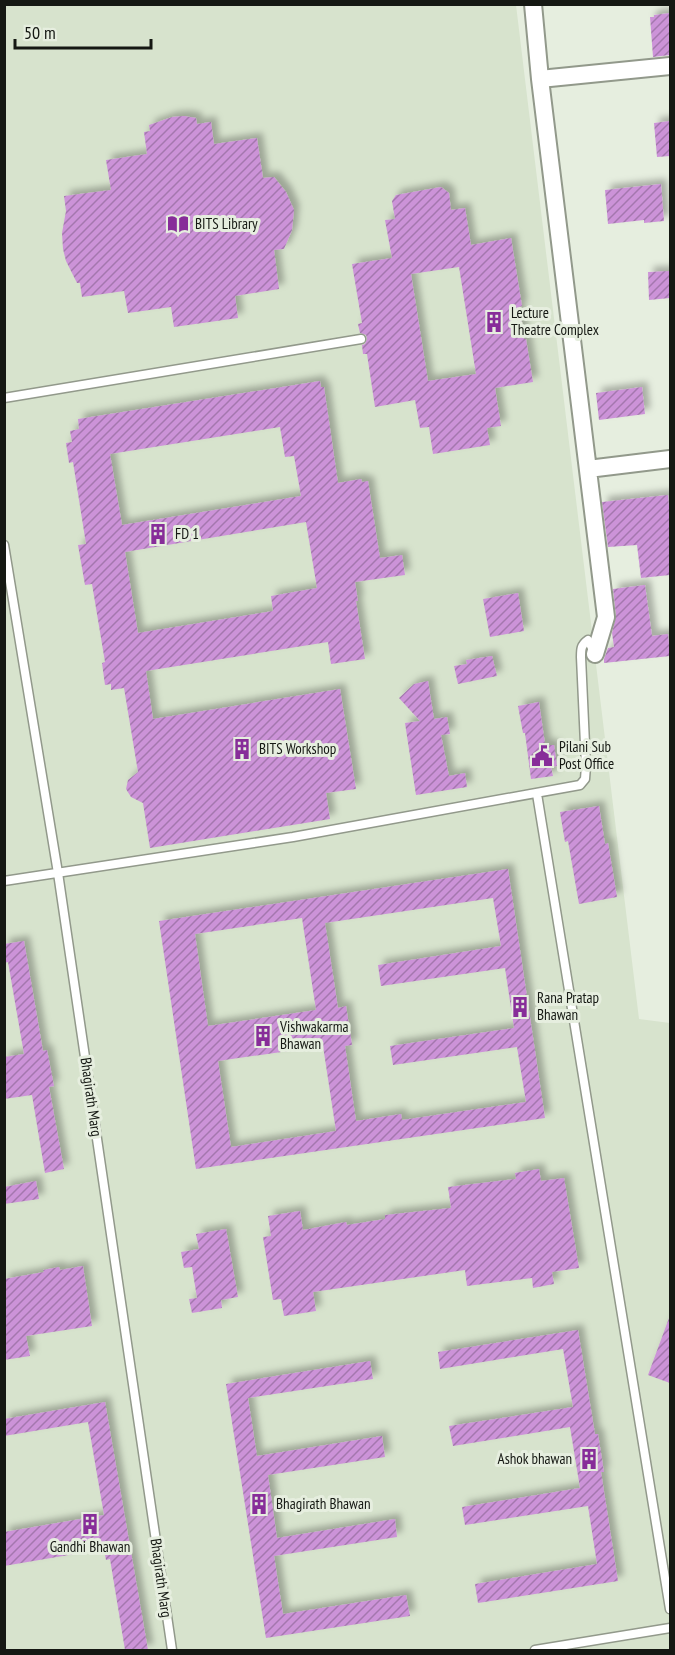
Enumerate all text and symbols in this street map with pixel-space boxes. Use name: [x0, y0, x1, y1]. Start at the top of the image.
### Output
scale bar: [15, 12, 152, 50]
text: 50 m: [24, 21, 56, 44]
library icon: BITS Library: [166, 212, 190, 236]
place label: BITS Library: [195, 214, 258, 233]
place label: Lecture Theatre Complex: [511, 303, 599, 339]
building icon: Lecture Theatre Complex: [482, 310, 506, 334]
building icon: FD 1: [146, 522, 170, 546]
place label: FD 1: [175, 524, 199, 543]
building icon: BITS Workshop: [230, 737, 254, 761]
place label: Pilani Sub Post Office: [559, 737, 614, 773]
place label: BITS Workshop: [259, 739, 336, 758]
public building icon: Pilani Sub Post Office: [530, 744, 554, 768]
place label: Rana Pratap Bhawan: [537, 988, 599, 1024]
building icon: Rana Pratap Bhawan: [508, 995, 532, 1019]
place label: Vishwakarma Bhawan: [279, 1017, 348, 1053]
building icon: Vishwakarma Bhawan: [251, 1024, 275, 1048]
street label: Bhagirath Marg: [77, 1056, 106, 1138]
building icon: Ashok bhawan: [577, 1447, 601, 1471]
place label: Ashok bhawan: [498, 1449, 572, 1468]
building icon: Bhagirath Bhawan: [247, 1492, 271, 1516]
place label: Bhagirath Bhawan: [276, 1494, 371, 1513]
building icon: Gandhi Bhawan: [78, 1512, 102, 1536]
place label: Gandhi Bhawan: [50, 1537, 130, 1556]
street label: Bhagirath Marg: [147, 1537, 176, 1619]

